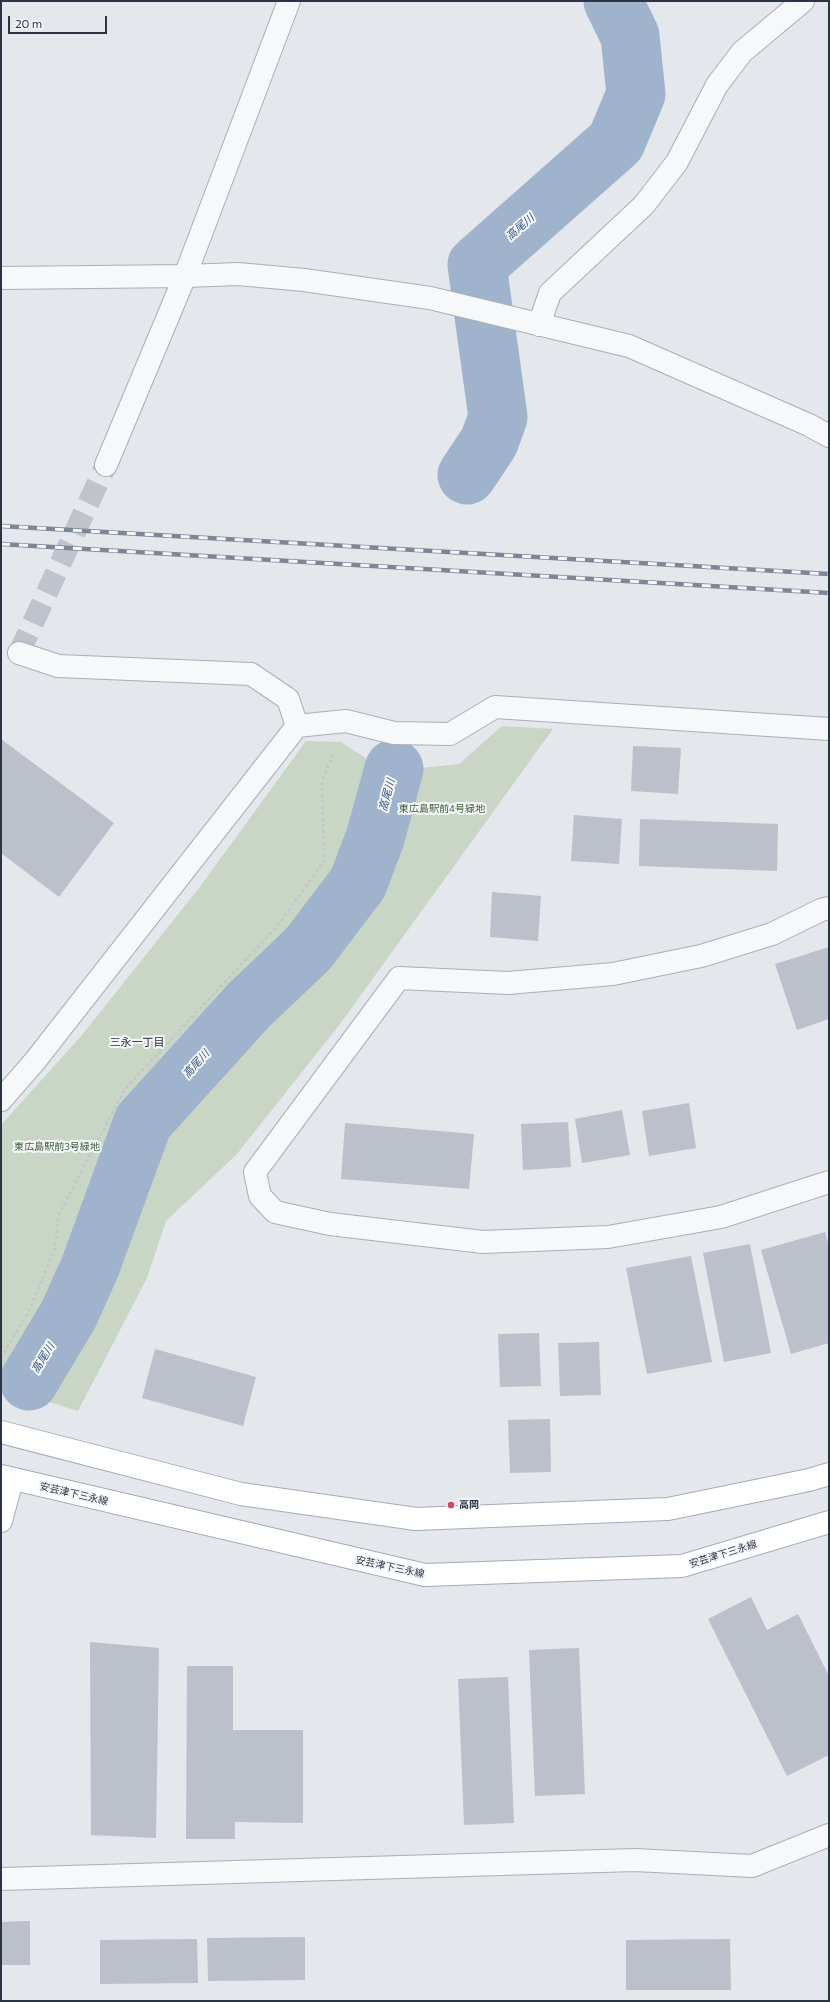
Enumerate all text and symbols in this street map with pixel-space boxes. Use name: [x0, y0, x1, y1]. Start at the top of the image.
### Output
scale bar: [10, 8, 109, 34]
text: 20 m: [15, 16, 42, 30]
water label: 高尾川: [503, 211, 537, 243]
water label: 高尾川: [376, 777, 398, 813]
park label: 東広島駅前4号緑地: [399, 803, 485, 815]
district label: 三永一丁目: [110, 1035, 164, 1049]
water label: 高尾川: [180, 1047, 212, 1081]
park label: 東広島駅前3号緑地: [14, 1141, 100, 1153]
water label: 高尾川: [29, 1340, 57, 1376]
street label: 安芸津下三永線: [39, 1480, 109, 1508]
place label: 高岡: [459, 1499, 479, 1511]
marker: 高岡: [446, 1500, 456, 1510]
street label: 安芸津下三永線: [688, 1538, 758, 1570]
street label: 安芸津下三永線: [355, 1554, 425, 1580]

